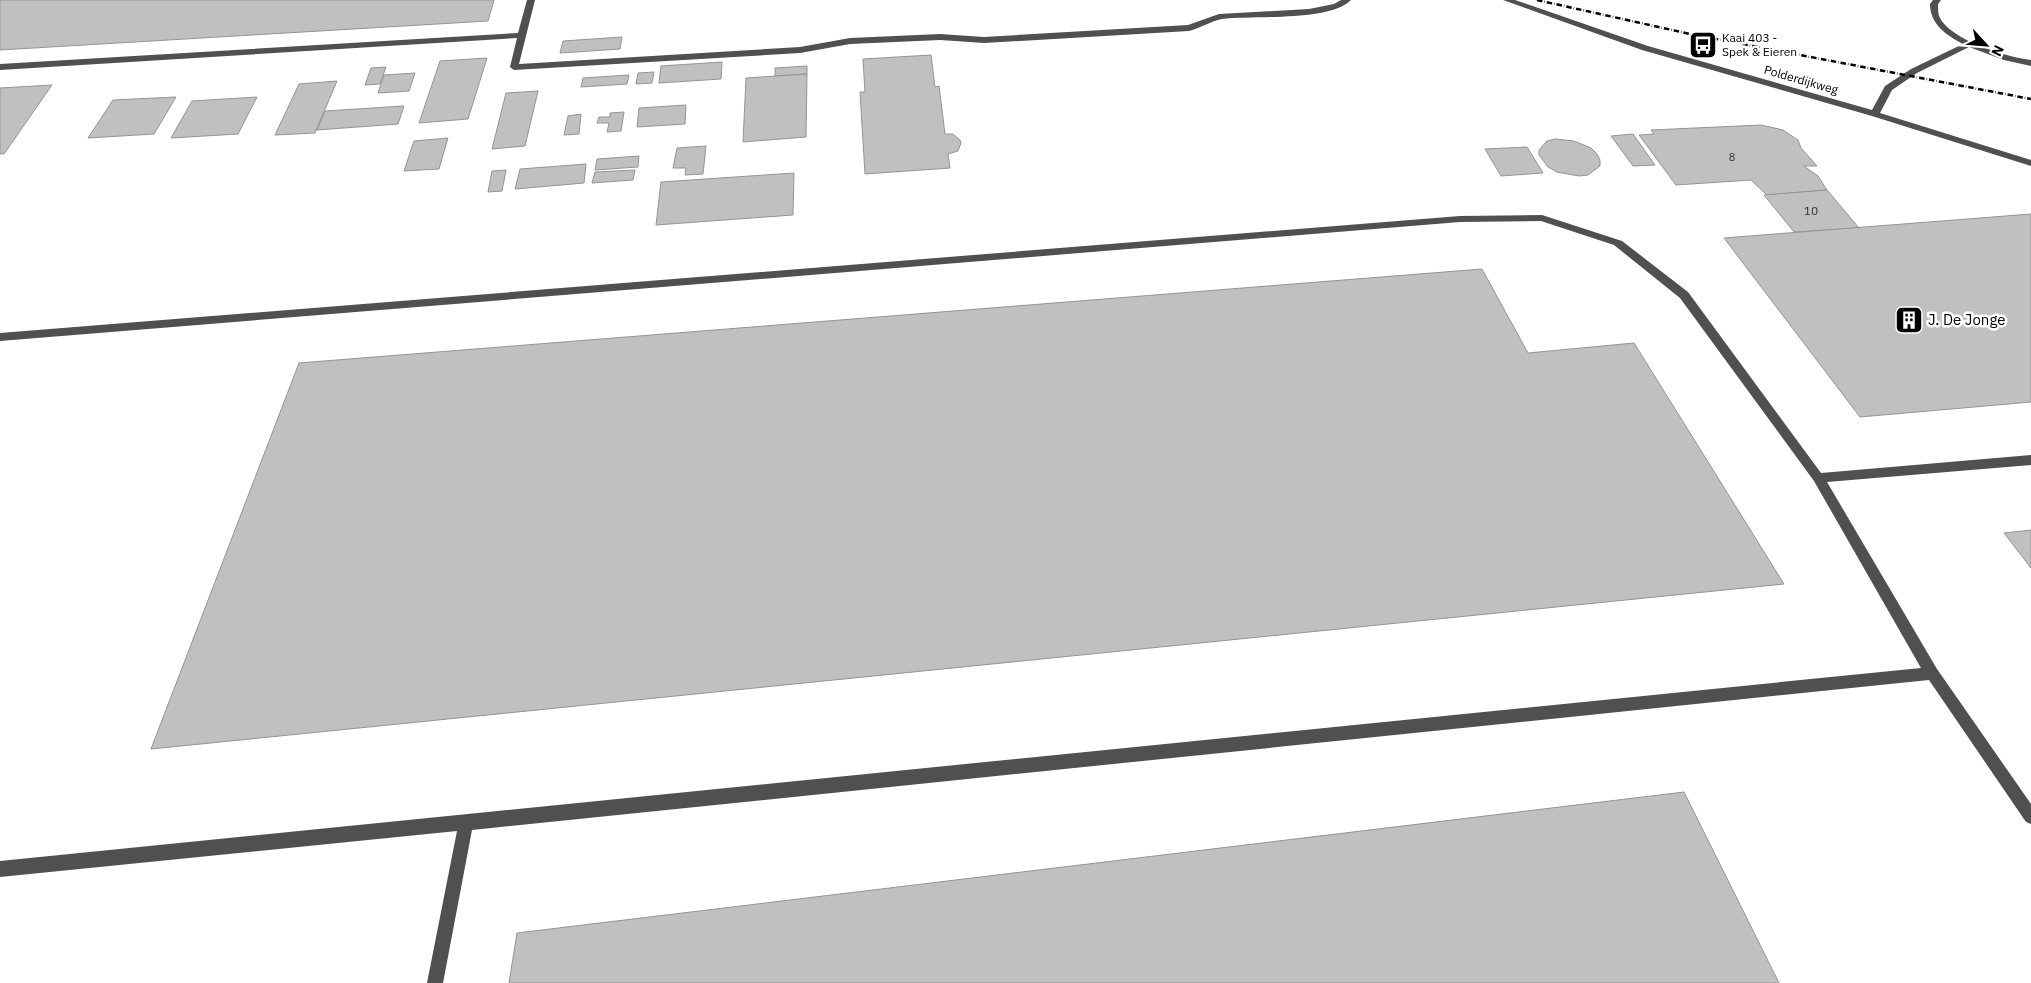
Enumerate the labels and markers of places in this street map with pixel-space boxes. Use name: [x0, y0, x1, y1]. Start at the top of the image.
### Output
bus stop icon: Kaai 403 - Spek & Eieren: [1688, 30, 1718, 60]
place label: Kaai 403 - Spek & Eieren: [1722, 30, 1797, 59]
building icon: J. De Jonge: [1894, 305, 1924, 335]
place label: J. De Jonge: [1928, 310, 2005, 329]

